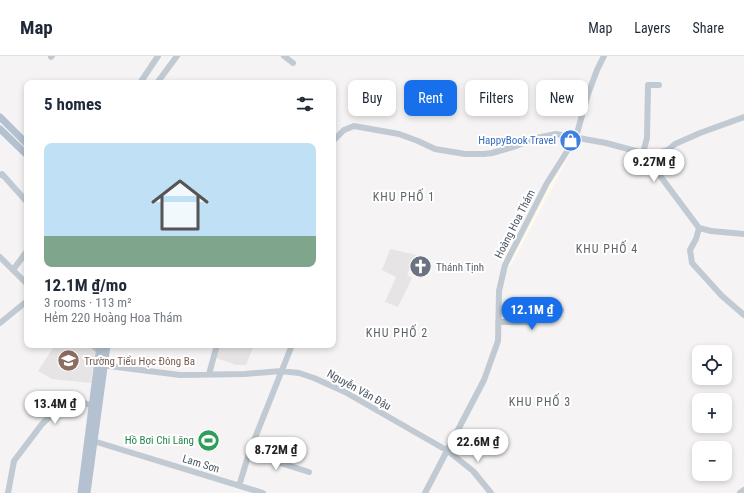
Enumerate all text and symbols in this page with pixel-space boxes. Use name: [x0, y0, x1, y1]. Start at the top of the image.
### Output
text: Map: [20, 16, 53, 39]
text: Map: [588, 20, 612, 36]
text: Layers: [634, 20, 671, 36]
text: Share: [693, 20, 724, 36]
chip: Buy: [348, 80, 396, 116]
chip: Rent: [404, 80, 457, 116]
chip: Filters: [465, 80, 528, 116]
chip: New: [536, 80, 588, 116]
icon: filters: [294, 93, 316, 115]
text: 5 homes: [44, 94, 102, 114]
shop icon: HappyBook Travel: [558, 127, 584, 153]
place label: HappyBook Travel: [478, 134, 556, 147]
pin: 9.27M ₫: [617, 149, 691, 183]
text: 9.27M ₫: [633, 154, 675, 169]
icon: home: [144, 169, 216, 241]
street label: Hoàng Hoa Thám: [492, 187, 538, 261]
district label: KHU PHỐ 1: [373, 188, 435, 204]
district label: KHU PHỐ 4: [576, 240, 638, 256]
church icon: Thánh Tịnh: [408, 254, 434, 280]
place label: Thánh Tịnh: [436, 261, 484, 274]
text: 12.1M ₫/mo: [44, 275, 127, 295]
text: 3 rooms · 113 m²: [44, 295, 131, 310]
pin: 12.1M ₫: [495, 297, 569, 331]
text: 12.1M ₫: [511, 302, 553, 317]
text: Hẻm 220 Hoàng Hoa Thám: [44, 310, 182, 325]
district label: KHU PHỐ 2: [366, 324, 428, 340]
map controls: [692, 345, 732, 481]
button: locate: [692, 345, 732, 385]
school or university icon: Trường Tiểu Học Đông Ba: [56, 348, 82, 374]
place label: Trường Tiểu Học Đông Ba: [84, 355, 195, 368]
street label: Nguyễn Văn Đậu: [325, 367, 393, 413]
pin: 13.4M ₫: [18, 391, 92, 425]
district label: KHU PHỐ 3: [509, 393, 571, 409]
button: +: [692, 393, 732, 433]
text: 13.4M ₫: [34, 396, 76, 411]
sports icon: Hồ Bơi Chi Lăng: [196, 427, 222, 453]
pin: 22.6M ₫: [441, 429, 515, 463]
place label: Hồ Bơi Chi Lăng: [125, 434, 194, 447]
text: 22.6M ₫: [457, 434, 499, 449]
pin: 8.72M ₫: [239, 437, 313, 471]
button: −: [692, 441, 732, 481]
text: 8.72M ₫: [255, 442, 297, 457]
street label: Lam Sơn: [181, 452, 221, 476]

